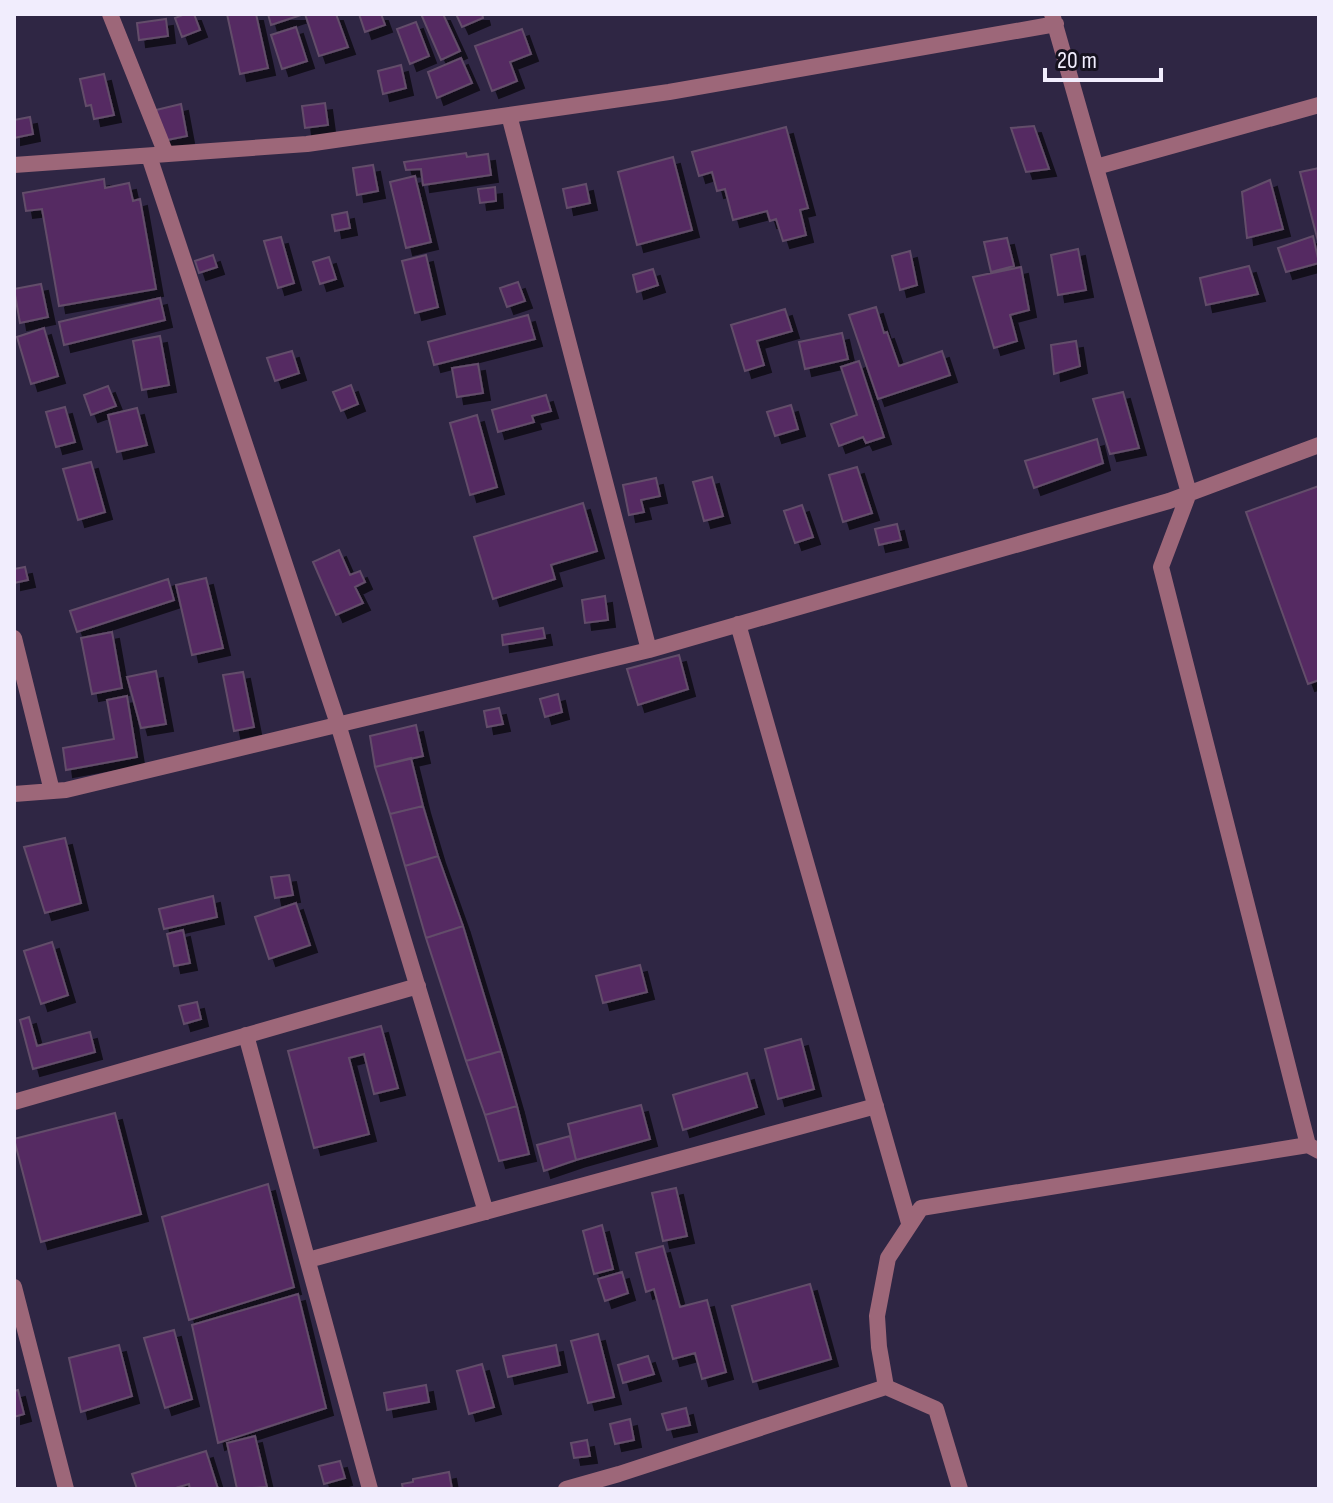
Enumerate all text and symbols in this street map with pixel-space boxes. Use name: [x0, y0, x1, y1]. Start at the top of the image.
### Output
scale bar: [1045, 32, 1161, 82]
text: 20 m: [1057, 46, 1097, 75]

